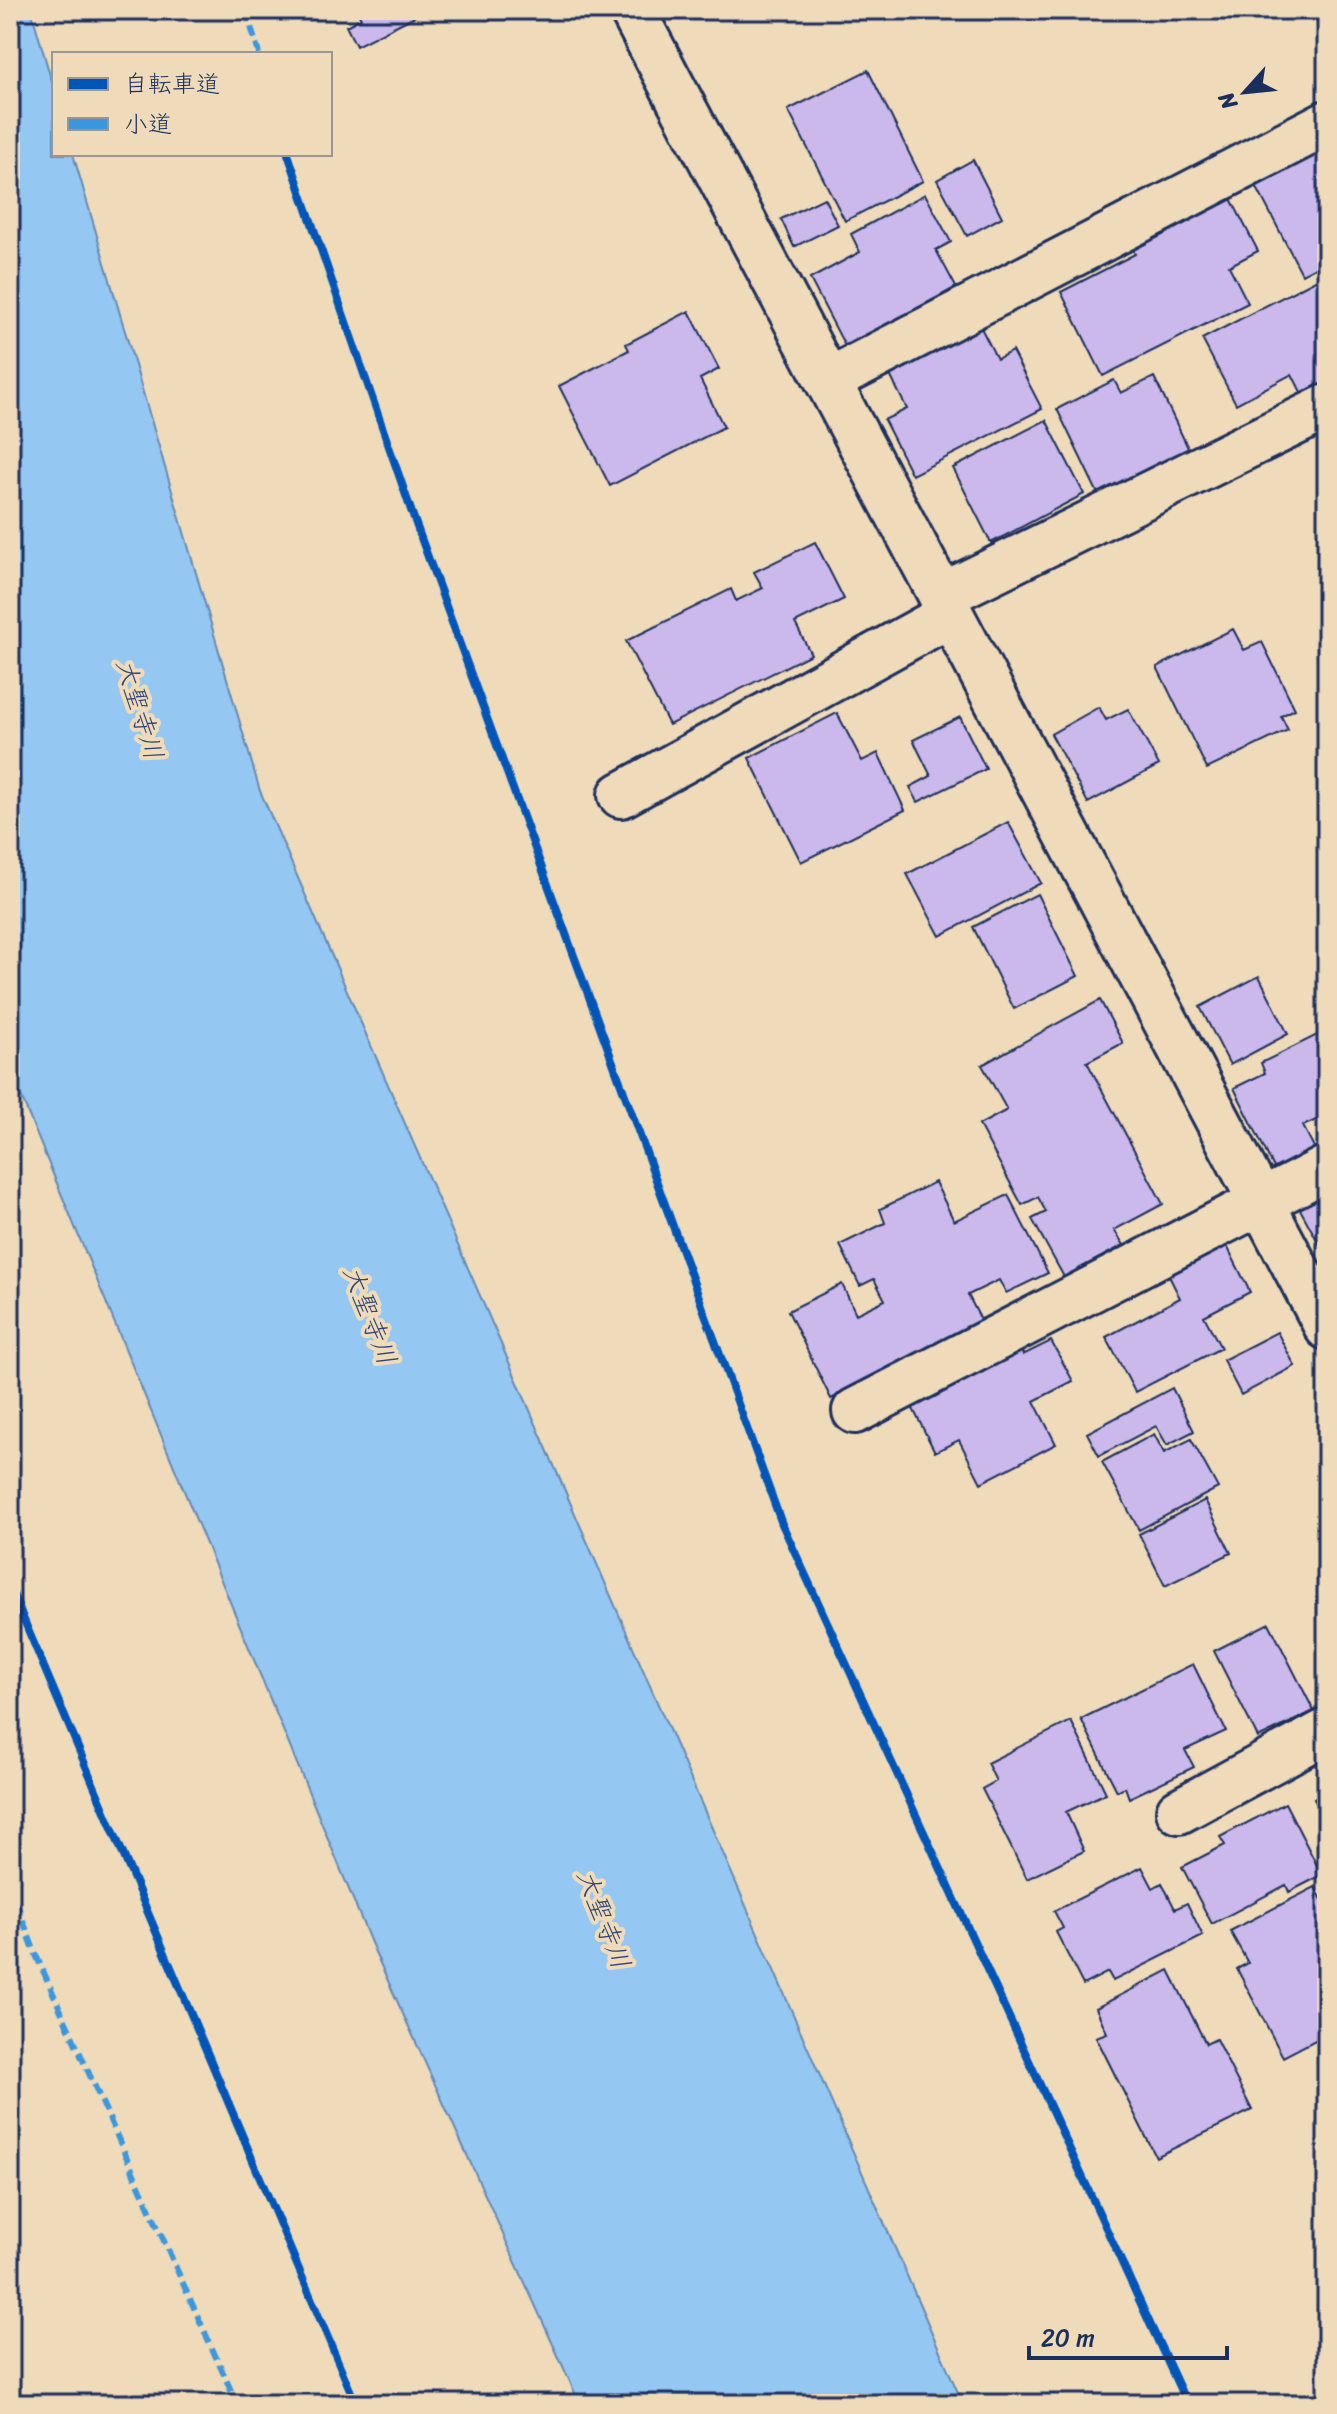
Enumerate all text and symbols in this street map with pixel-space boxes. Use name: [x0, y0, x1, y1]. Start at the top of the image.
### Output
legend: [52, 52, 332, 156]
north arrow: [1205, 52, 1285, 132]
text: 自転車道: [124, 63, 220, 105]
text: N: [1206, 85, 1249, 117]
text: 小道: [124, 103, 172, 145]
water label: 大聖寺川: [103, 653, 177, 765]
water label: 大聖寺川: [330, 1258, 410, 1372]
water label: 大聖寺川: [564, 1862, 644, 1976]
scale bar: [1029, 2310, 1227, 2360]
text: 20 m: [1041, 2317, 1095, 2359]

